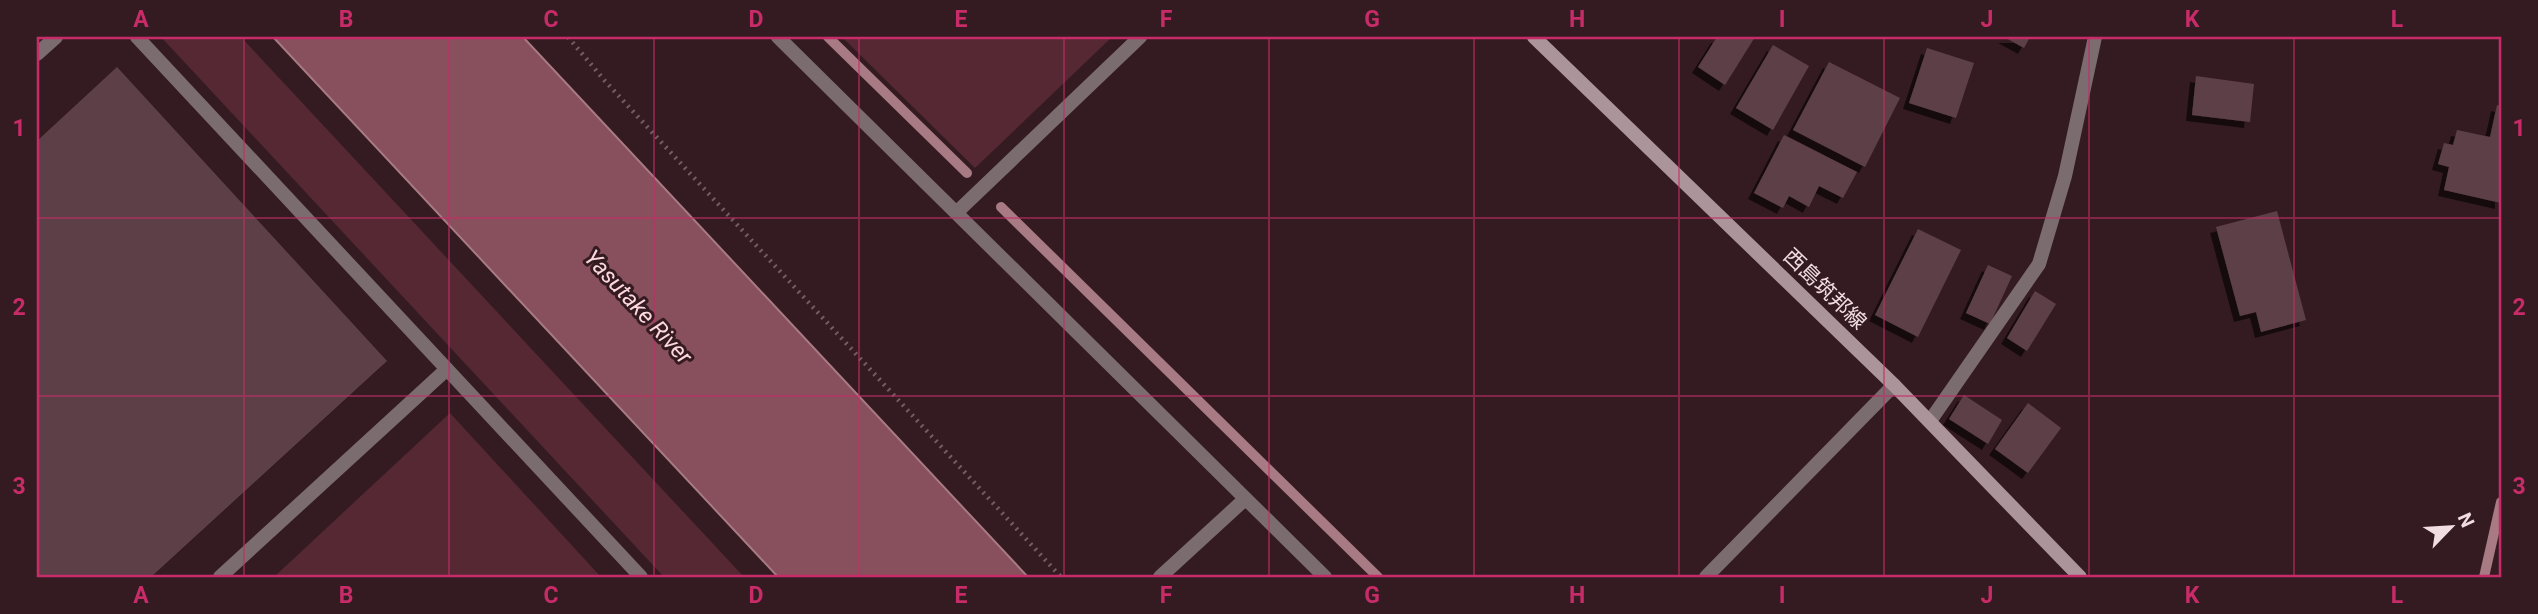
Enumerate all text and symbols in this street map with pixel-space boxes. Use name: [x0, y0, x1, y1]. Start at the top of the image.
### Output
text: A: [133, 6, 149, 33]
text: B: [339, 6, 353, 33]
text: C: [543, 6, 559, 33]
text: D: [749, 6, 763, 33]
text: E: [955, 6, 968, 33]
text: F: [1160, 6, 1173, 33]
text: G: [1364, 6, 1380, 33]
text: H: [1569, 6, 1585, 33]
text: I: [1779, 6, 1785, 33]
text: J: [1981, 6, 1993, 33]
text: K: [2185, 6, 2200, 33]
text: L: [2391, 6, 2403, 33]
text: 1: [12, 115, 26, 142]
text: 1: [2512, 115, 2526, 142]
water label: Yasutake River: [578, 244, 699, 371]
street label: 西島筑邦線: [1779, 244, 1871, 334]
text: 2: [12, 294, 26, 321]
text: 2: [2512, 294, 2526, 321]
text: 3: [12, 473, 26, 500]
text: 3: [2512, 473, 2526, 500]
north arrow: [2416, 491, 2486, 562]
text: N: [2453, 509, 2479, 531]
text: A: [133, 582, 149, 609]
text: B: [339, 582, 353, 609]
text: C: [543, 582, 559, 609]
text: D: [749, 582, 763, 609]
text: E: [955, 582, 968, 609]
text: F: [1160, 582, 1173, 609]
text: G: [1364, 582, 1380, 609]
text: H: [1569, 582, 1585, 609]
text: I: [1779, 582, 1785, 609]
text: J: [1981, 582, 1993, 609]
text: K: [2185, 582, 2200, 609]
text: L: [2391, 582, 2403, 609]

